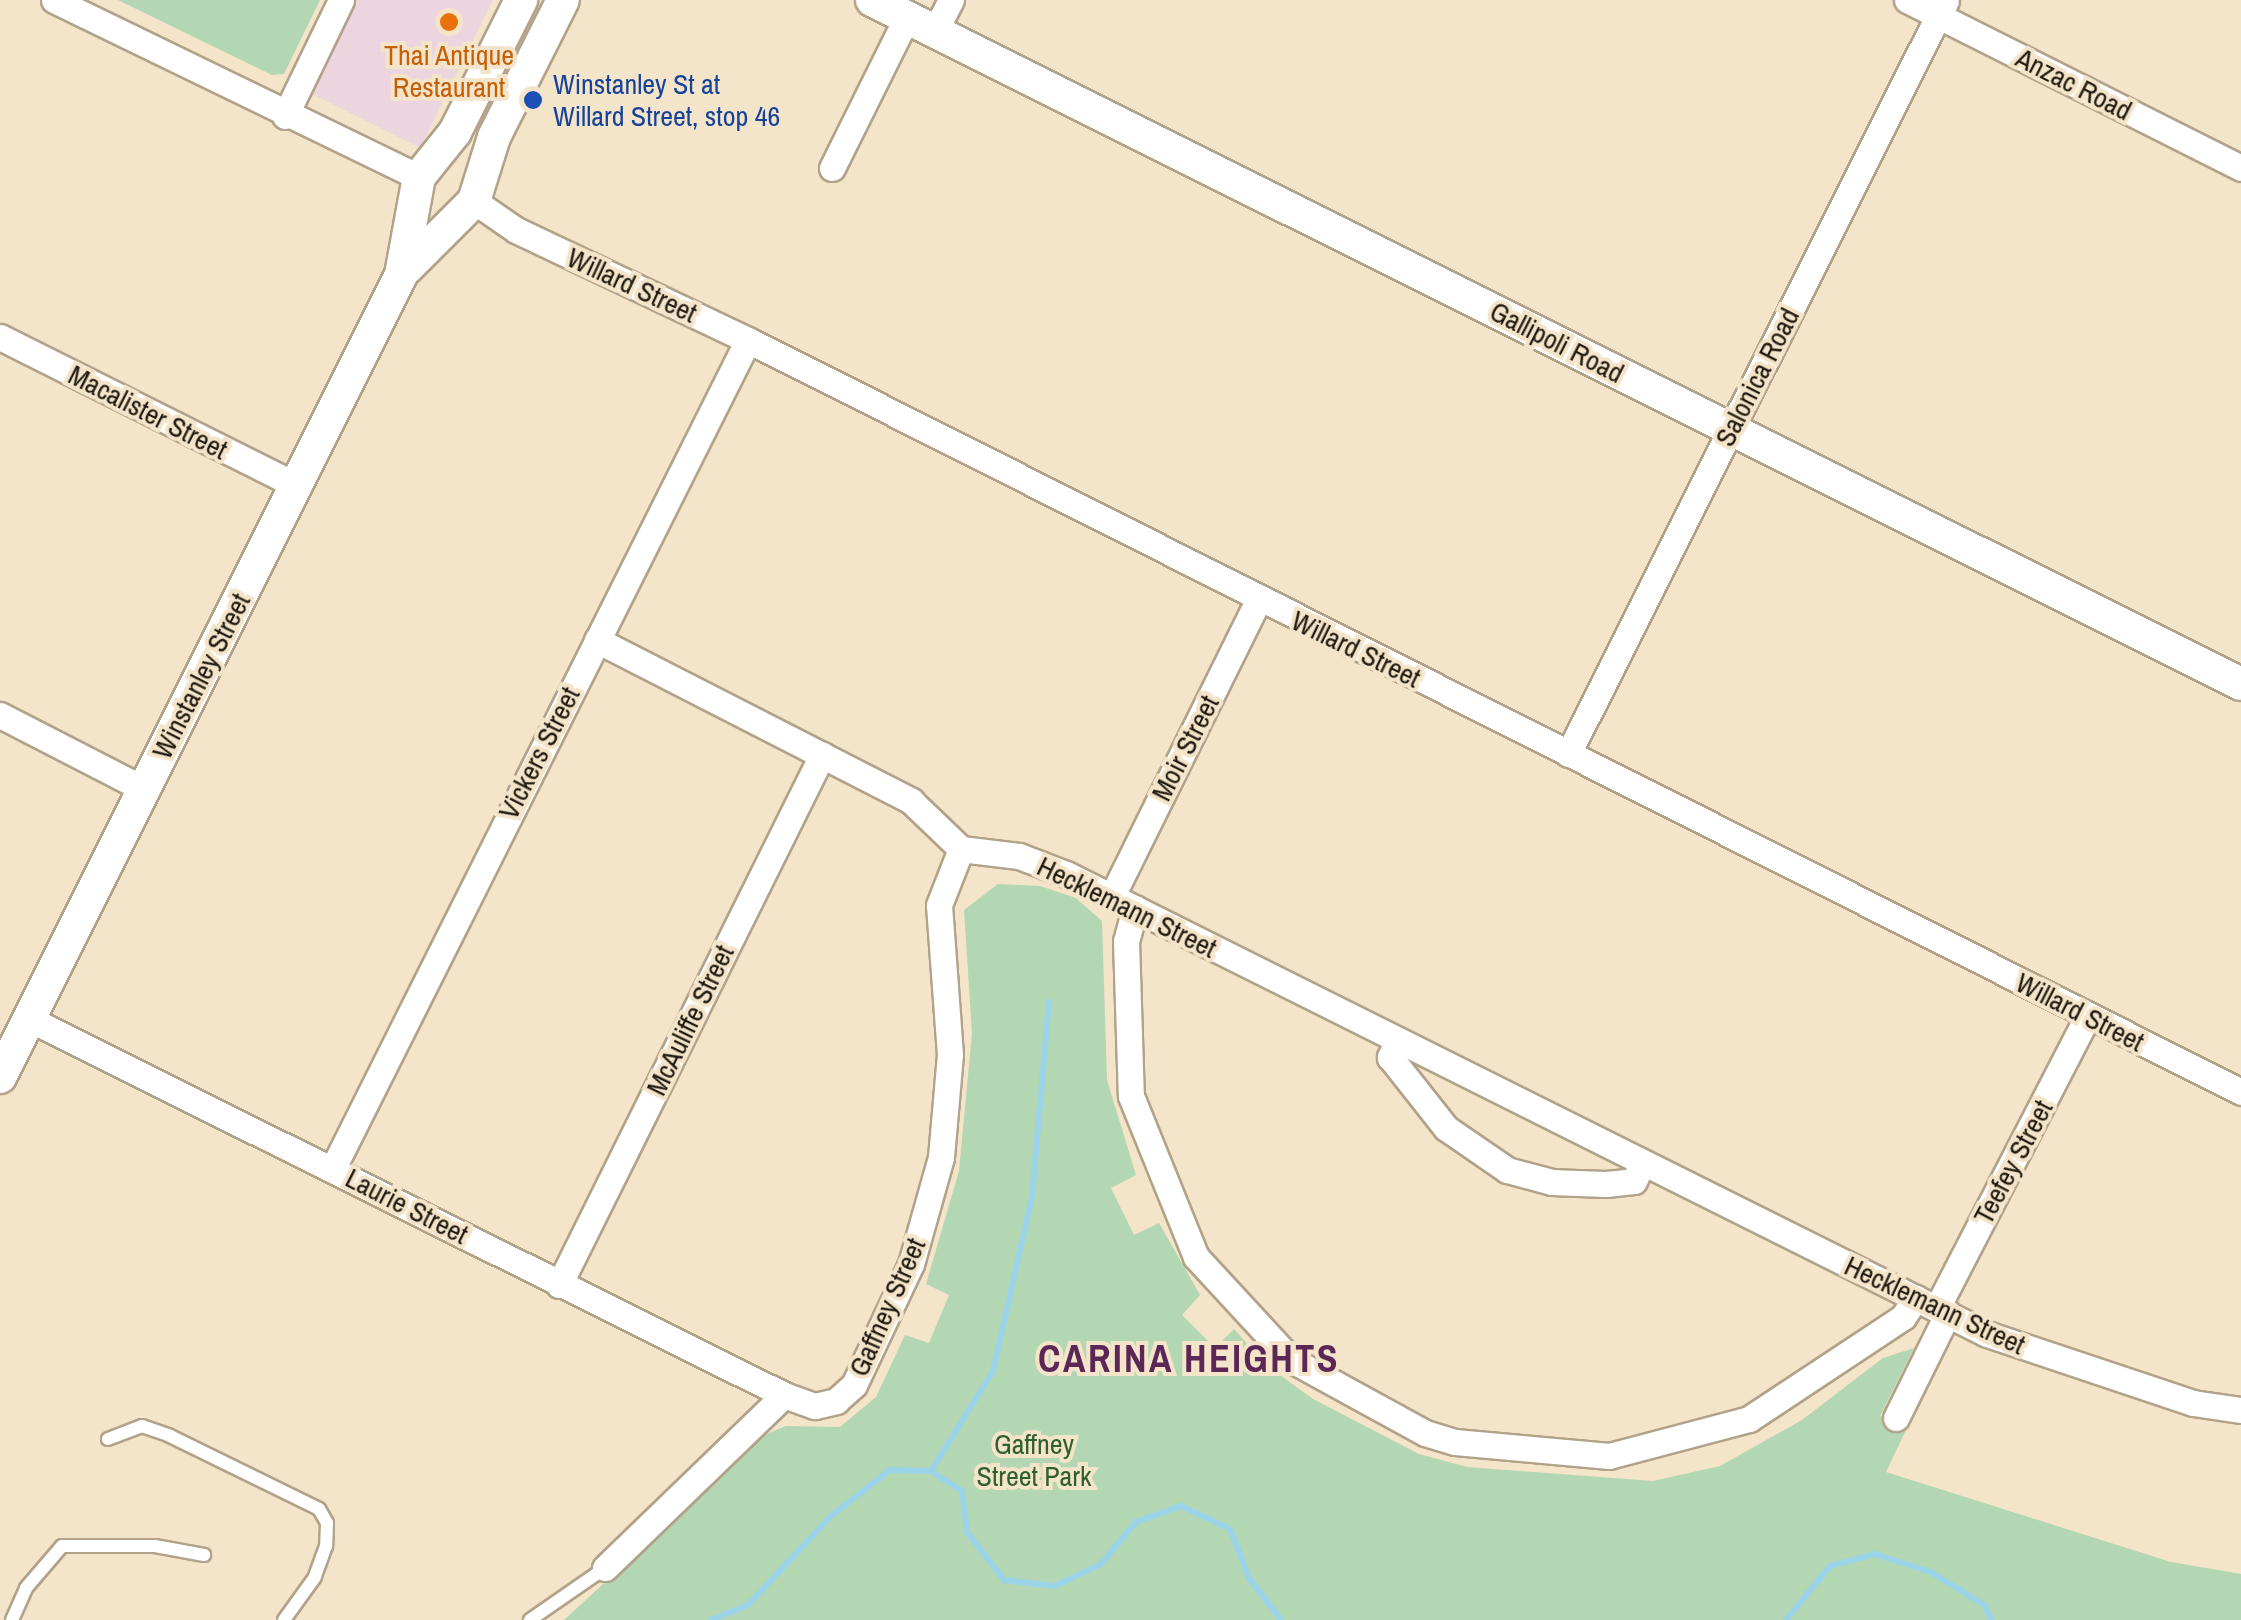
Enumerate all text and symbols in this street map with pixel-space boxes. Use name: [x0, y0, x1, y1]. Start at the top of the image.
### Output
marker: Thai Antique Restaurant: [438, 11, 460, 33]
place label: Thai Antique Restaurant: [383, 38, 515, 104]
street label: Anzac Road: [2011, 41, 2137, 127]
place label: Winstanley St at Willard Street, stop 46: [553, 67, 780, 133]
marker: Winstanley St at Willard Street, stop 46: [522, 89, 544, 111]
street label: Willard Street: [562, 240, 702, 330]
street label: Gallipoli Road: [1485, 294, 1629, 390]
street label: Salonica Road: [1708, 302, 1806, 452]
street label: Macalister Street: [63, 358, 233, 466]
street label: Winstanley Street: [145, 588, 257, 764]
street label: Willard Street: [1286, 603, 1426, 695]
street label: Vickers Street: [491, 681, 587, 825]
street label: Moir Street: [1144, 690, 1226, 806]
street label: Hecklemann Street: [1032, 849, 1222, 965]
street label: McAuliffe Street: [639, 939, 741, 1101]
street label: Willard Street: [2010, 965, 2150, 1059]
street label: Teefey Street: [1966, 1094, 2060, 1230]
street label: Laurie Street: [340, 1161, 474, 1251]
street label: Gaffney Street: [842, 1233, 932, 1381]
street label: Hecklemann Street: [1839, 1249, 2031, 1361]
district label: CARINA HEIGHTS: [1037, 1336, 1341, 1382]
park label: Gaffney Street Park: [977, 1427, 1091, 1493]

